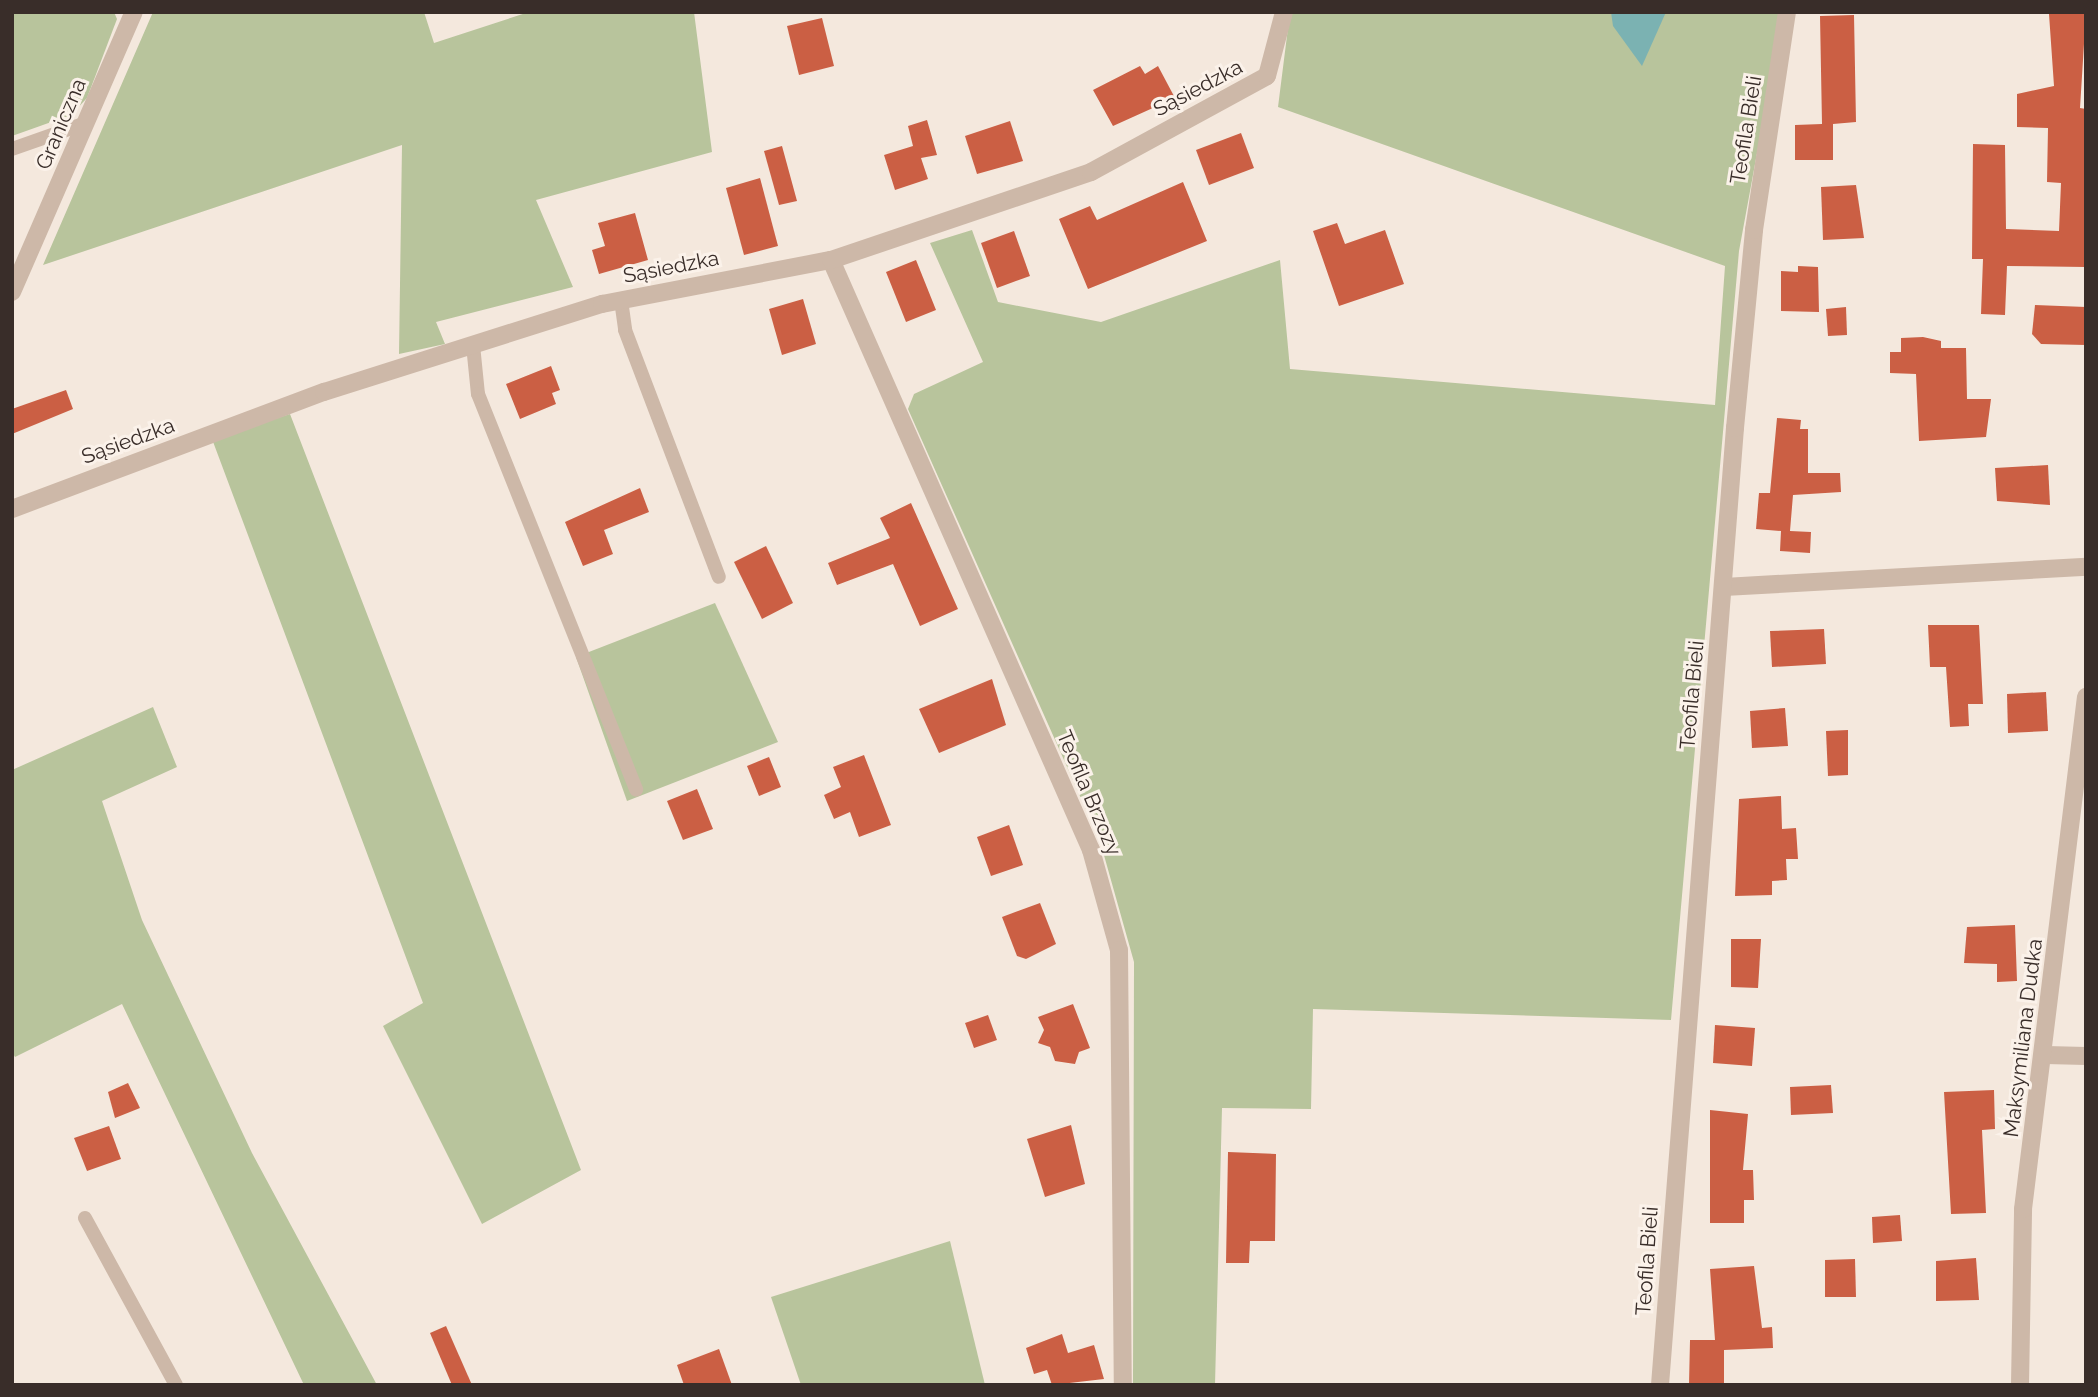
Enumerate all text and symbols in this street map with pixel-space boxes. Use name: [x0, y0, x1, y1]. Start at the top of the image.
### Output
street label: Sąsiedzka: [1149, 54, 1247, 122]
street label: Teofila Bieli: [1725, 74, 1767, 186]
street label: Graniczna: [31, 75, 91, 173]
street label: Sąsiedzka: [621, 245, 721, 289]
street label: Sąsiedzka: [78, 413, 178, 469]
street label: Teofila Bieli: [1675, 639, 1709, 751]
street label: Teofila Brzozy: [1051, 727, 1127, 859]
street label: Maksymiliana Dudka: [1998, 937, 2048, 1139]
street label: Teofila Bieli: [1631, 1206, 1663, 1316]

